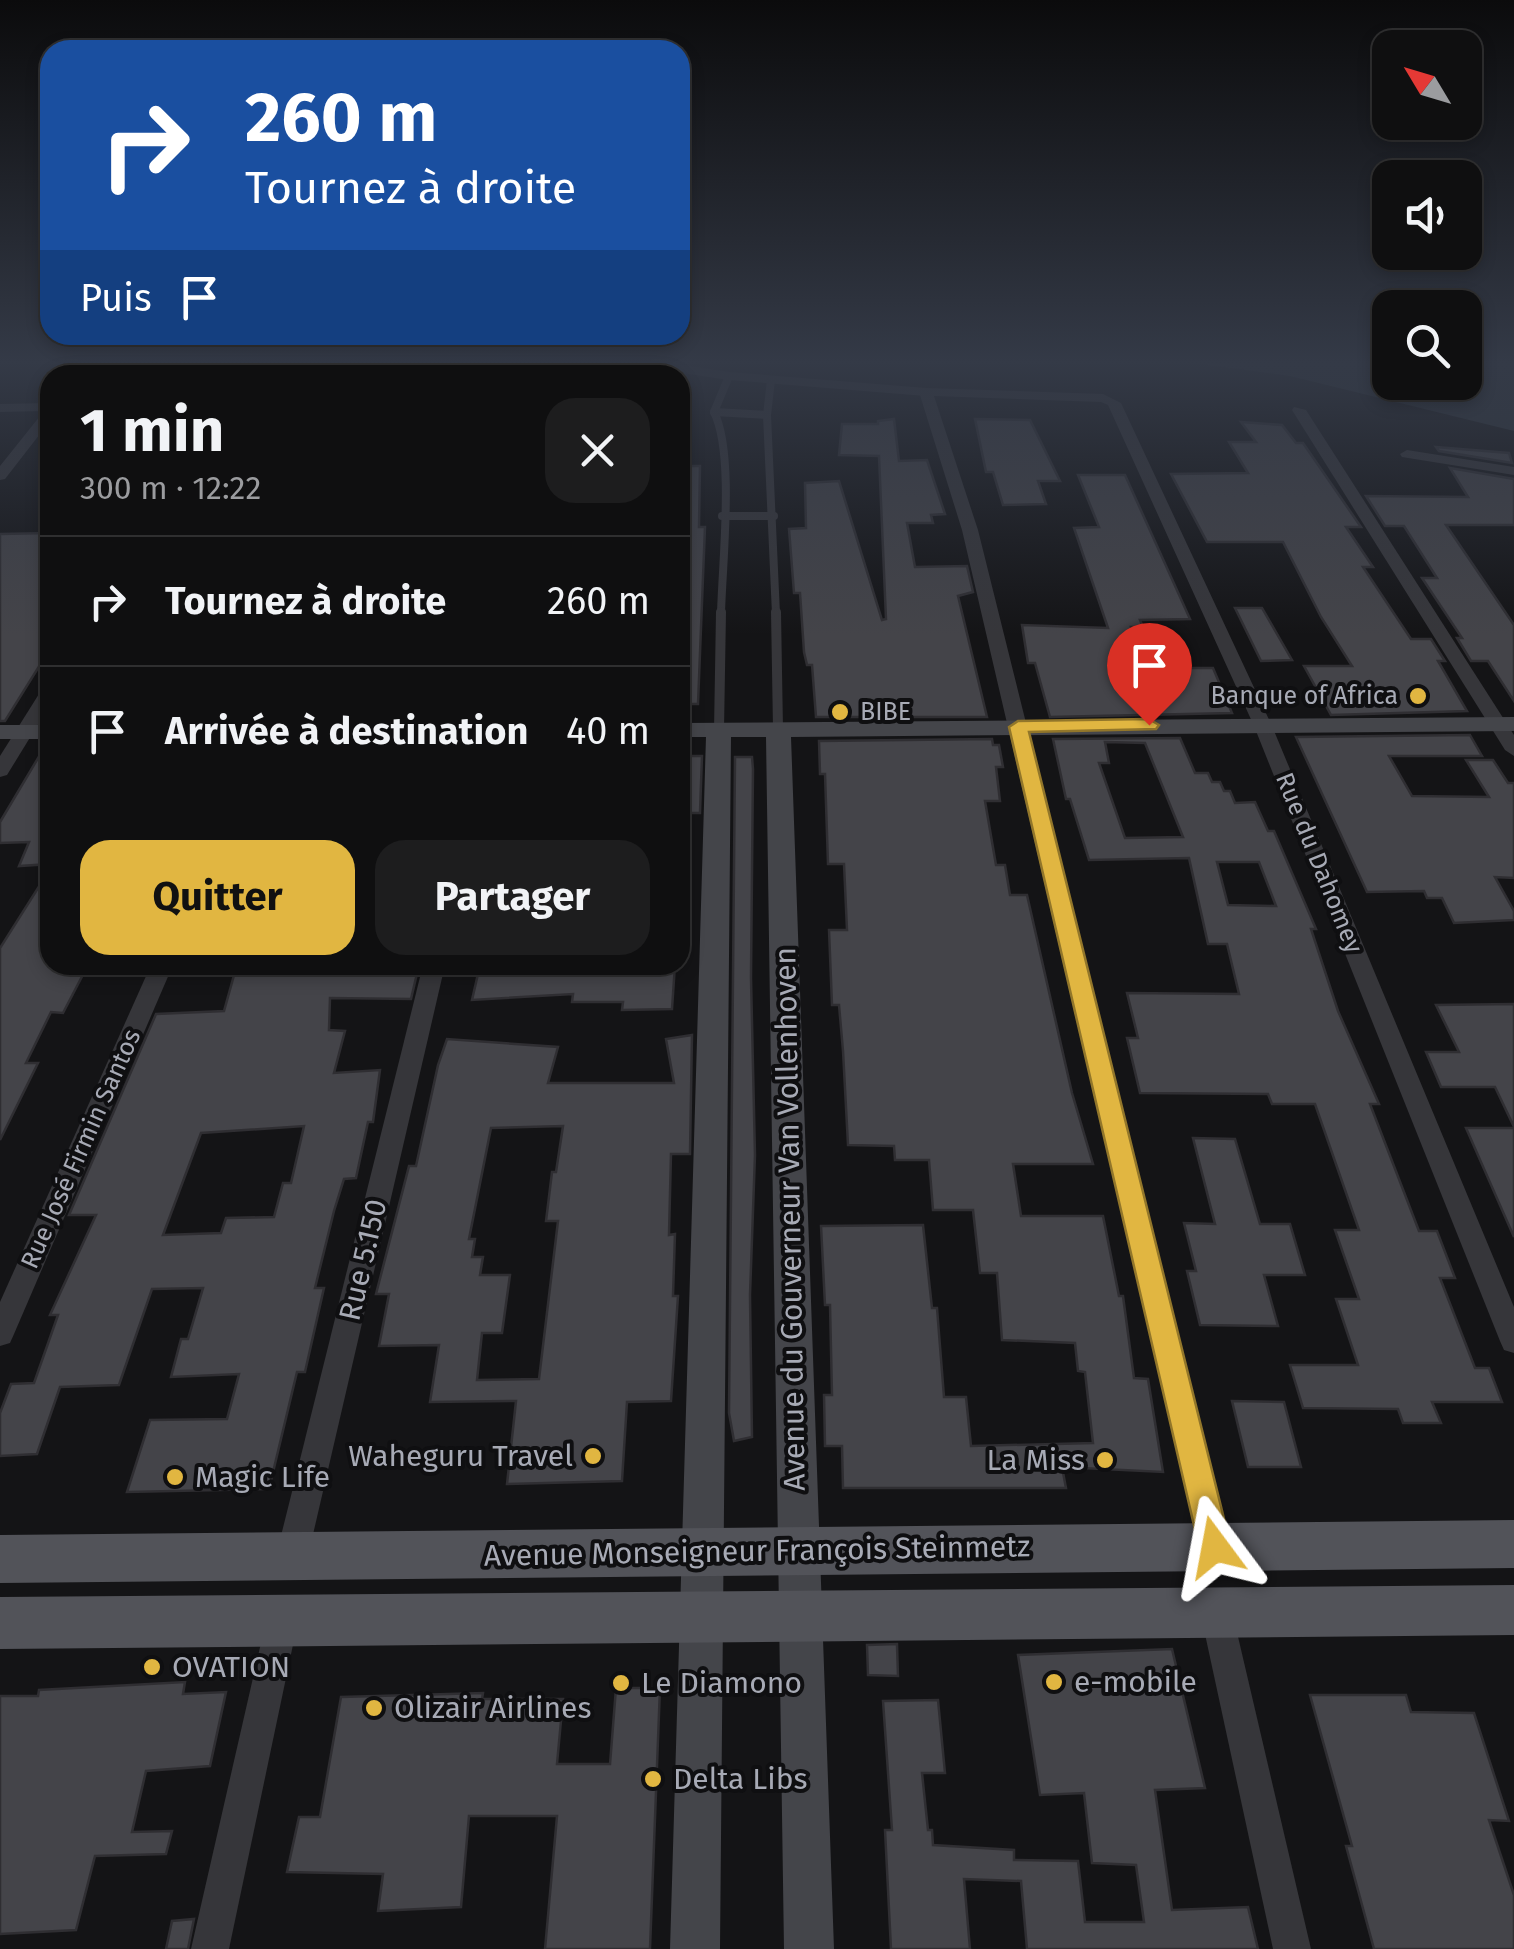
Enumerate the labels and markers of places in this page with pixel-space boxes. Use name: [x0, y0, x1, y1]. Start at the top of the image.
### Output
pin: [1107, 623, 1192, 726]
place label: Banque of Africa: [1210, 681, 1398, 711]
marker: Banque of Africa: [1407, 685, 1429, 707]
place label: BIBE: [860, 697, 911, 727]
marker: BIBE: [829, 701, 851, 723]
place label: Waheguru Travel: [348, 1438, 573, 1474]
place label: La Miss: [987, 1442, 1085, 1478]
marker: Waheguru Travel: [582, 1445, 604, 1467]
marker: La Miss: [1094, 1449, 1116, 1471]
place label: Magic Life: [195, 1459, 330, 1495]
marker: Magic Life: [164, 1466, 186, 1488]
place label: OVATION: [172, 1649, 290, 1685]
marker: OVATION: [141, 1656, 163, 1678]
place label: e-mobile: [1074, 1664, 1197, 1700]
place label: Le Diamono: [641, 1665, 802, 1701]
marker: e-mobile: [1043, 1671, 1065, 1693]
marker: Le Diamono: [610, 1672, 632, 1694]
place label: Olizair Airlines: [394, 1690, 591, 1726]
marker: Olizair Airlines: [363, 1697, 385, 1719]
place label: Delta Libs: [673, 1761, 808, 1797]
marker: Delta Libs: [642, 1768, 664, 1790]

